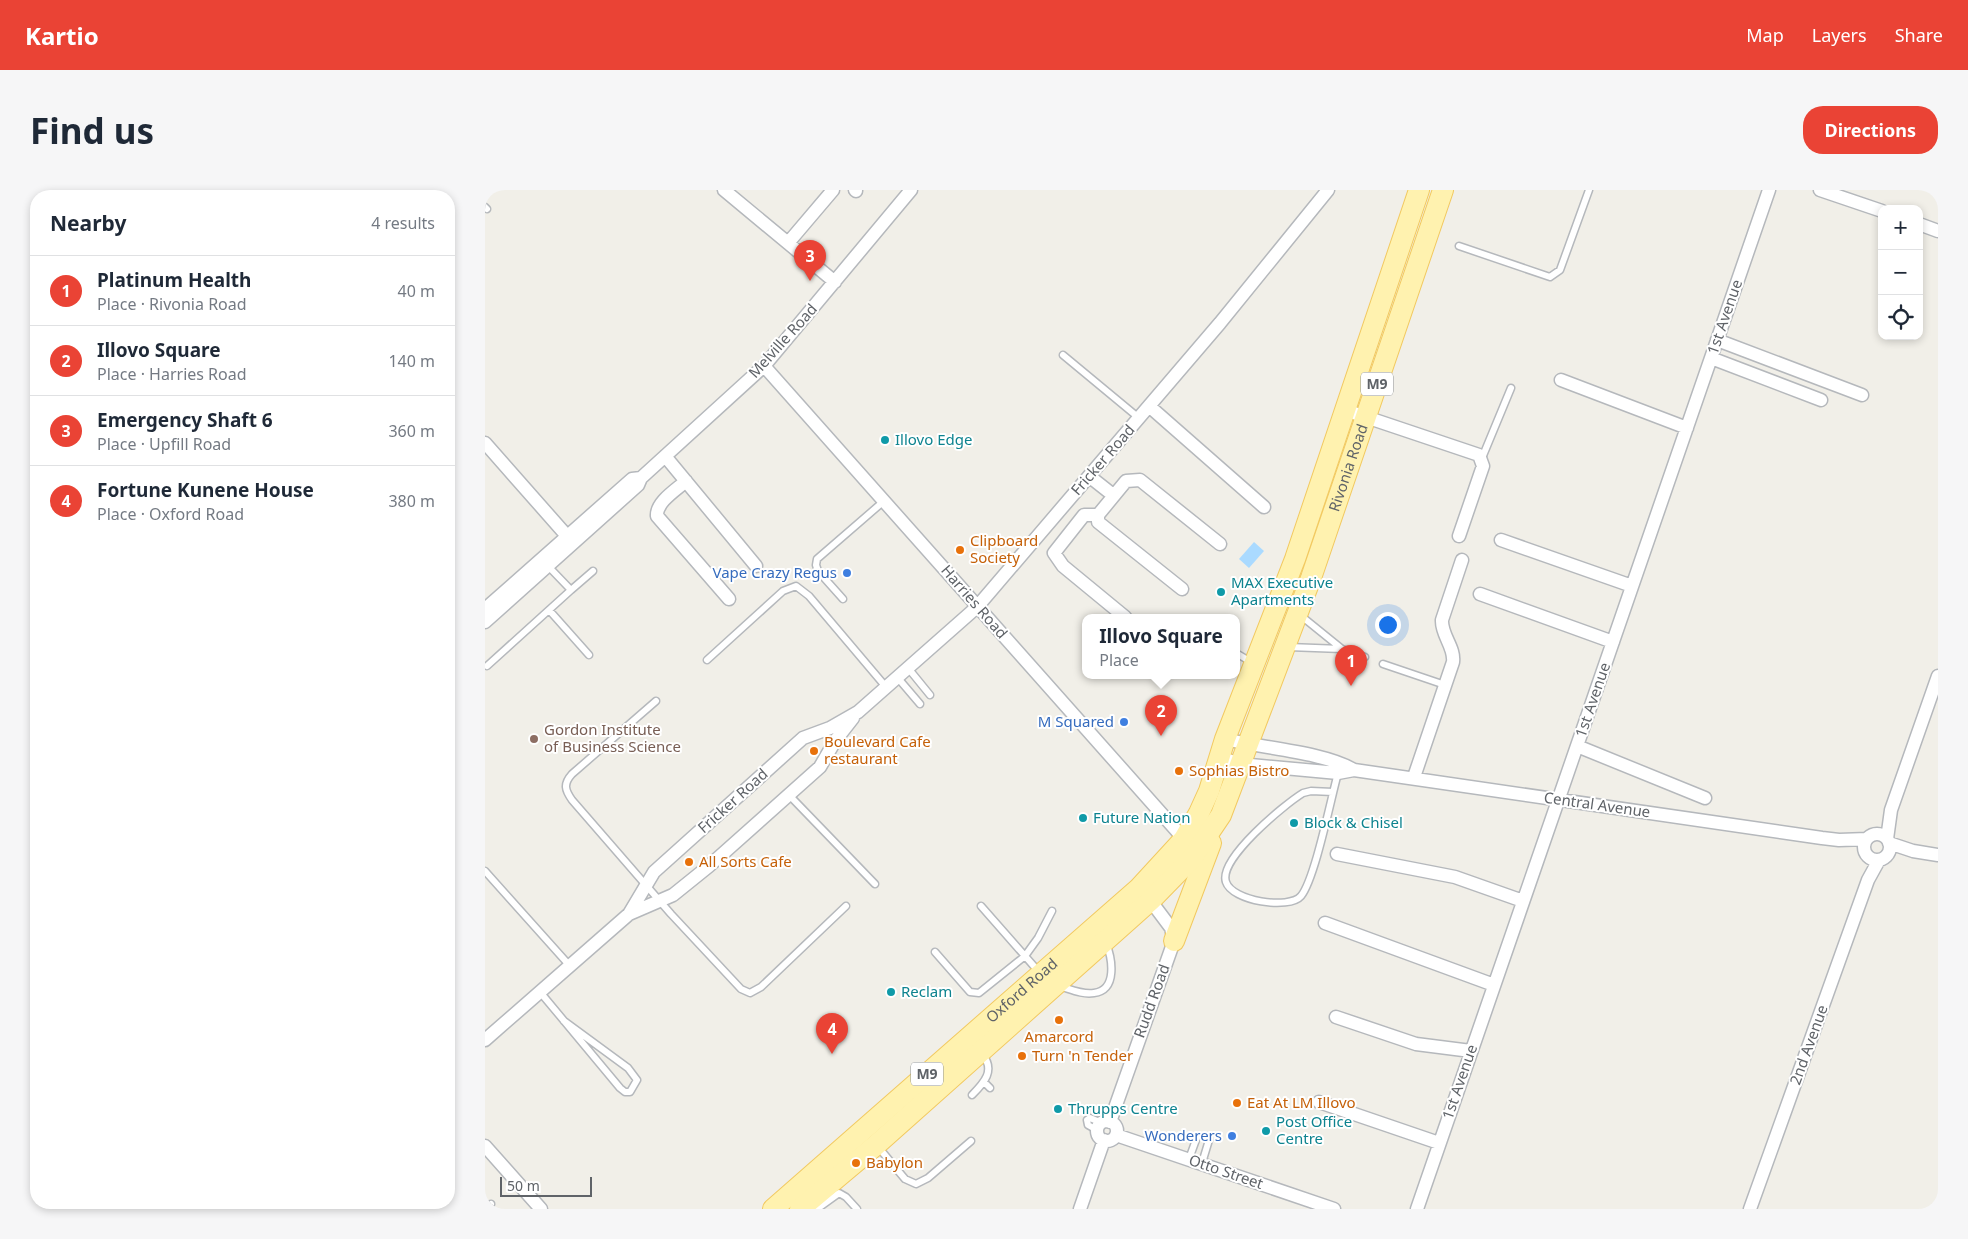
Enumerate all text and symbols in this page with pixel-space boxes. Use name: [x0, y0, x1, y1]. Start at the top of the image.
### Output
text: Kartio: [25, 19, 99, 52]
text: Map: [1746, 23, 1784, 47]
text: Layers: [1812, 23, 1867, 47]
text: Share: [1895, 23, 1943, 47]
button: Directions: [1803, 106, 1938, 154]
text: Find us: [30, 107, 154, 154]
map controls: [1878, 205, 1923, 340]
button: +: [1878, 205, 1923, 250]
text: Nearby: [50, 209, 126, 237]
text: 4 results: [371, 212, 435, 234]
pin: 3: [794, 240, 826, 281]
button: −: [1878, 250, 1923, 295]
text: Platinum Health: [97, 267, 251, 293]
street label: 1st Avenue: [1702, 277, 1746, 357]
text: 1: [61, 280, 71, 302]
text: 40 m: [398, 280, 435, 302]
text: Place · Rivonia Road: [97, 293, 247, 315]
button: locate: [1878, 295, 1923, 340]
street label: Melville Road: [744, 299, 821, 382]
text: Illovo Square: [97, 337, 221, 363]
text: 2: [61, 350, 71, 372]
text: 140 m: [388, 350, 435, 372]
text: Place · Harries Road: [97, 363, 247, 385]
road number: M9: [1361, 372, 1393, 395]
text: Emergency Shaft 6: [97, 407, 273, 433]
text: 3: [61, 420, 71, 442]
text: 360 m: [388, 420, 435, 442]
street label: Fricker Road: [1066, 420, 1139, 499]
street label: Rivonia Road: [1323, 421, 1372, 514]
place label: Illovo Edge: [895, 429, 972, 449]
text: Place · Upfill Road: [97, 433, 231, 455]
marker: Illovo Edge: [879, 434, 891, 446]
text: Fortune Kunene House: [97, 477, 314, 503]
text: 4: [61, 490, 71, 512]
text: 380 m: [388, 490, 435, 512]
text: Place · Oxford Road: [97, 503, 244, 525]
place label: Clipboard Society: [970, 530, 1038, 567]
marker: Clipboard Society: [954, 544, 966, 556]
street label: Harries Road: [937, 560, 1012, 642]
place label: Vape Crazy Regus: [712, 562, 837, 582]
marker: Vape Crazy Regus: [841, 567, 853, 579]
place label: MAX Executive Apartments: [1231, 572, 1333, 609]
marker: MAX Executive Apartments: [1215, 586, 1227, 598]
your location: [1375, 612, 1401, 638]
popup: [1082, 614, 1240, 679]
text: Illovo Square: [1099, 623, 1223, 649]
pin: 1: [1335, 645, 1367, 686]
text: Place: [1099, 649, 1139, 671]
street label: 1st Avenue: [1570, 660, 1614, 740]
pin: 2: [1145, 695, 1177, 736]
place label: M Squared: [1038, 711, 1114, 731]
marker: M Squared: [1118, 716, 1130, 728]
place label: Gordon Institute of Business Science: [544, 719, 681, 756]
place label: Boulevard Cafe restaurant: [824, 731, 931, 768]
marker: Gordon Institute of Business Science: [528, 733, 540, 745]
marker: Boulevard Cafe restaurant: [808, 745, 820, 757]
place label: Sophias Bistro: [1189, 760, 1289, 780]
street label: Fricker Road: [693, 763, 772, 837]
marker: Sophias Bistro: [1173, 765, 1185, 777]
street label: Central Avenue: [1543, 787, 1652, 821]
place label: Future Nation: [1093, 807, 1190, 827]
marker: Future Nation: [1077, 812, 1089, 824]
place label: Block & Chisel: [1304, 812, 1403, 832]
marker: Block & Chisel: [1288, 817, 1300, 829]
place label: All Sorts Cafe: [699, 851, 792, 871]
marker: All Sorts Cafe: [683, 856, 695, 868]
street label: Oxford Road: [981, 953, 1061, 1027]
street label: Rudd Road: [1128, 961, 1174, 1040]
place label: Reclam: [901, 981, 952, 1001]
marker: Reclam: [885, 986, 897, 998]
street label: 2nd Avenue: [1784, 1002, 1832, 1087]
pin: 4: [816, 1013, 848, 1054]
marker: Amarcord: [1053, 1014, 1065, 1026]
place label: Amarcord: [1024, 1026, 1094, 1046]
street label: 1st Avenue: [1437, 1042, 1481, 1122]
place label: Turn 'n Tender: [1032, 1045, 1133, 1065]
marker: Turn 'n Tender: [1016, 1050, 1028, 1062]
road number: M9: [911, 1062, 943, 1086]
place label: Eat At LM Illovo: [1247, 1092, 1356, 1112]
marker: Eat At LM Illovo: [1231, 1097, 1243, 1109]
place label: Thrupps Centre: [1068, 1098, 1178, 1118]
marker: Thrupps Centre: [1052, 1103, 1064, 1115]
place label: Post Office Centre: [1276, 1111, 1352, 1148]
place label: Wonderers: [1145, 1125, 1222, 1145]
marker: Post Office Centre: [1260, 1125, 1272, 1137]
marker: Wonderers: [1226, 1130, 1238, 1142]
street label: Otto Street: [1186, 1149, 1267, 1193]
place label: Babylon: [866, 1152, 923, 1172]
marker: Babylon: [850, 1157, 862, 1169]
scale bar: [500, 1174, 593, 1197]
text: 50 m: [507, 1176, 540, 1195]

